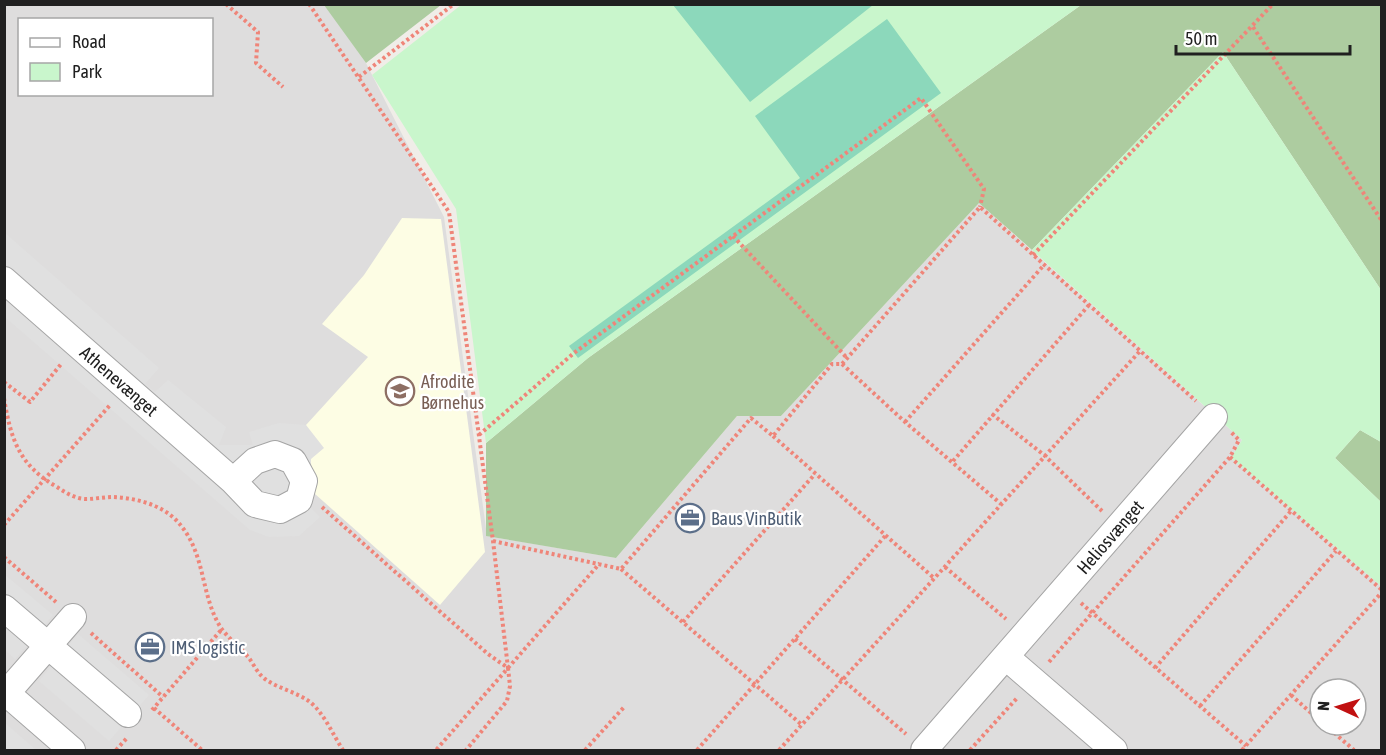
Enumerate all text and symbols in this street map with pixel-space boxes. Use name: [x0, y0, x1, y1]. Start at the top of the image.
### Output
legend: [18, 18, 213, 96]
scale bar: [1176, 18, 1350, 56]
text: 50 m: [1185, 28, 1217, 49]
text: Road: [72, 31, 106, 52]
text: Park: [72, 61, 102, 82]
street label: Athenevænget: [76, 342, 162, 420]
place label: Afrodite Børnehus: [421, 371, 484, 413]
school or university icon: Afrodite Børnehus: [384, 375, 416, 407]
street label: Heliosvænget: [1072, 496, 1148, 578]
office icon: Baus VinButik: [674, 502, 706, 534]
place label: Baus VinButik: [711, 508, 802, 529]
office icon: IMS logistic: [134, 631, 166, 663]
place label: IMS logistic: [171, 637, 245, 658]
north arrow: [1308, 677, 1368, 737]
text: N: [1314, 701, 1332, 711]

